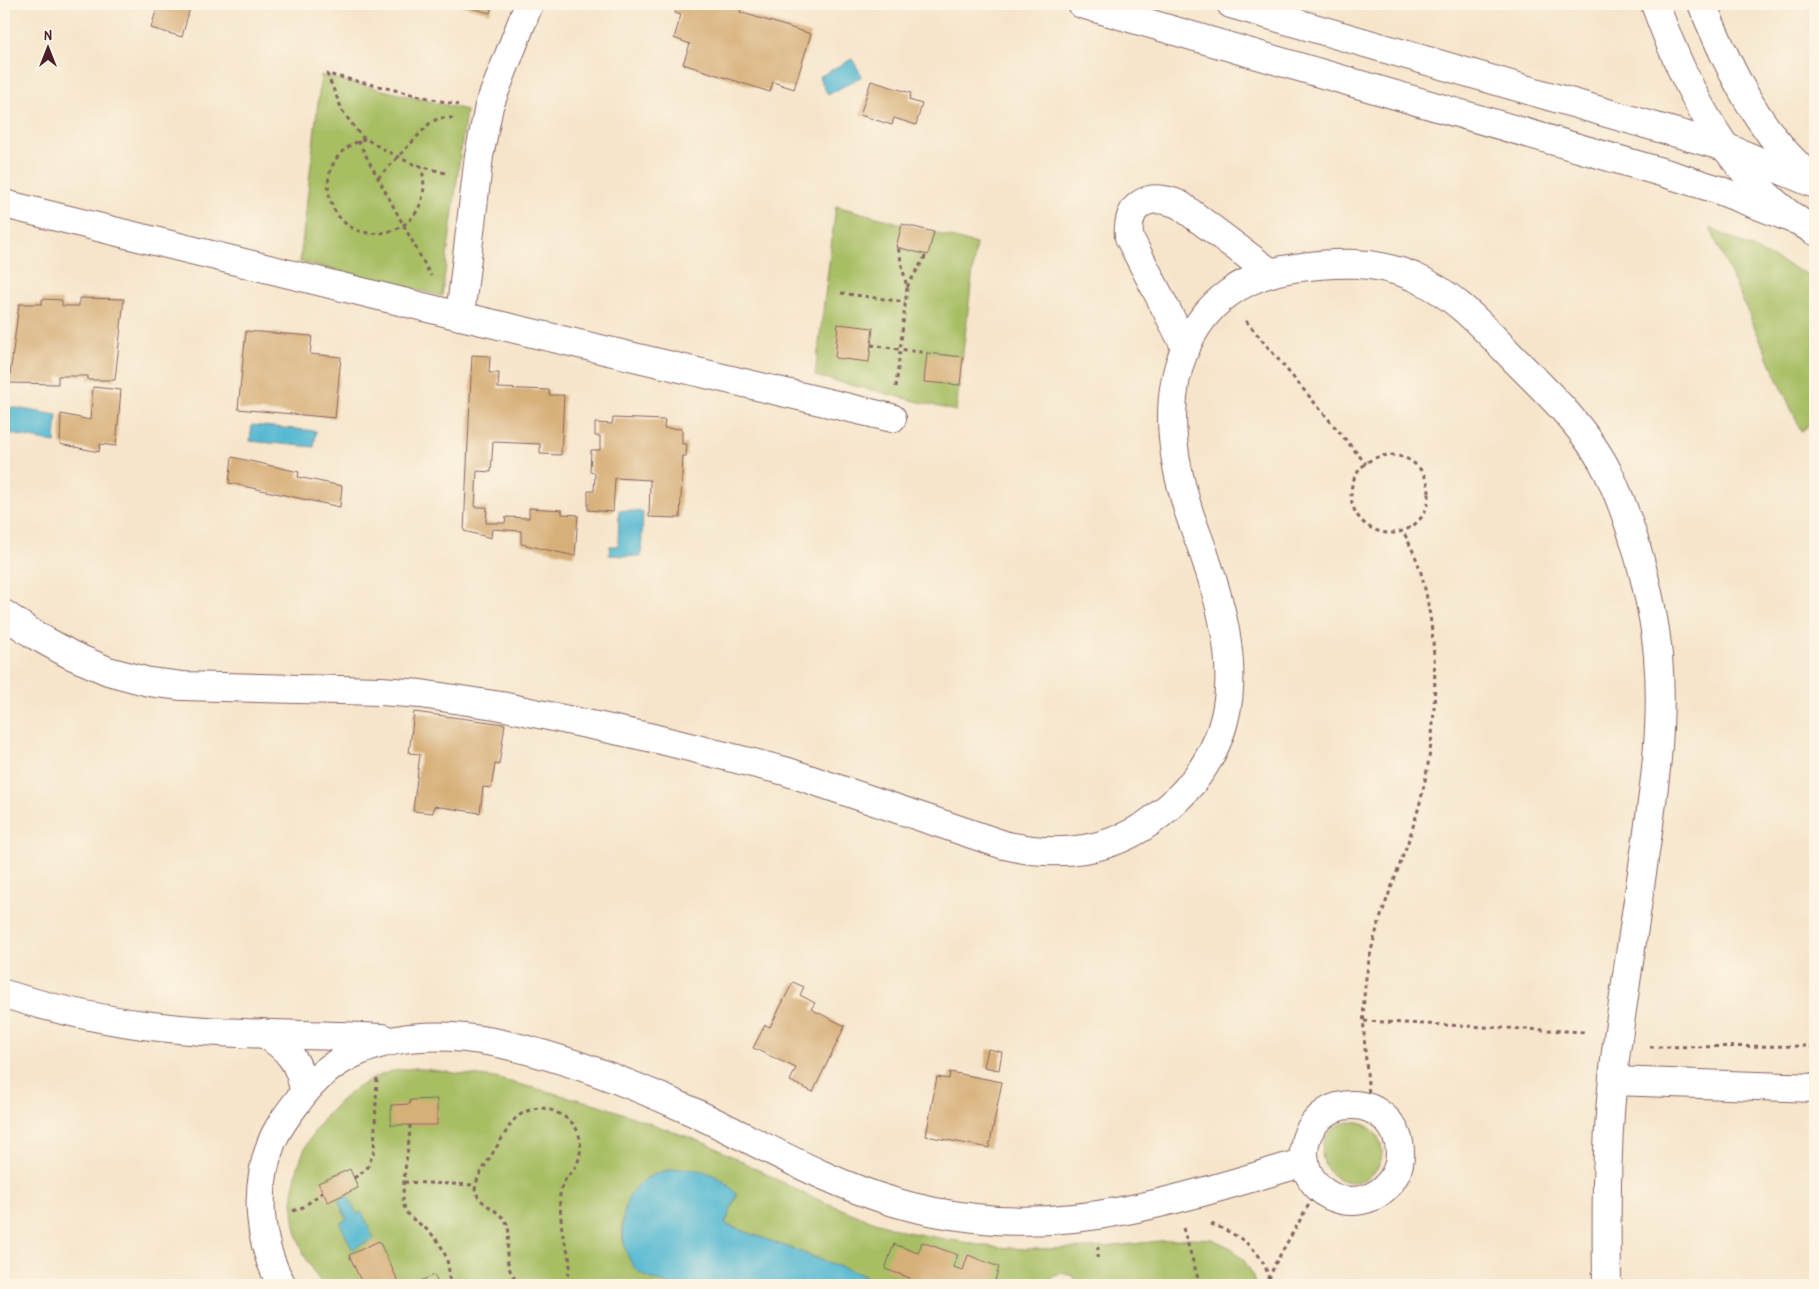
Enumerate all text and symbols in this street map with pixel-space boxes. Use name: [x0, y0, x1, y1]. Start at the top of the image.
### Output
north arrow: [22, 22, 72, 72]
text: N: [44, 25, 52, 44]

